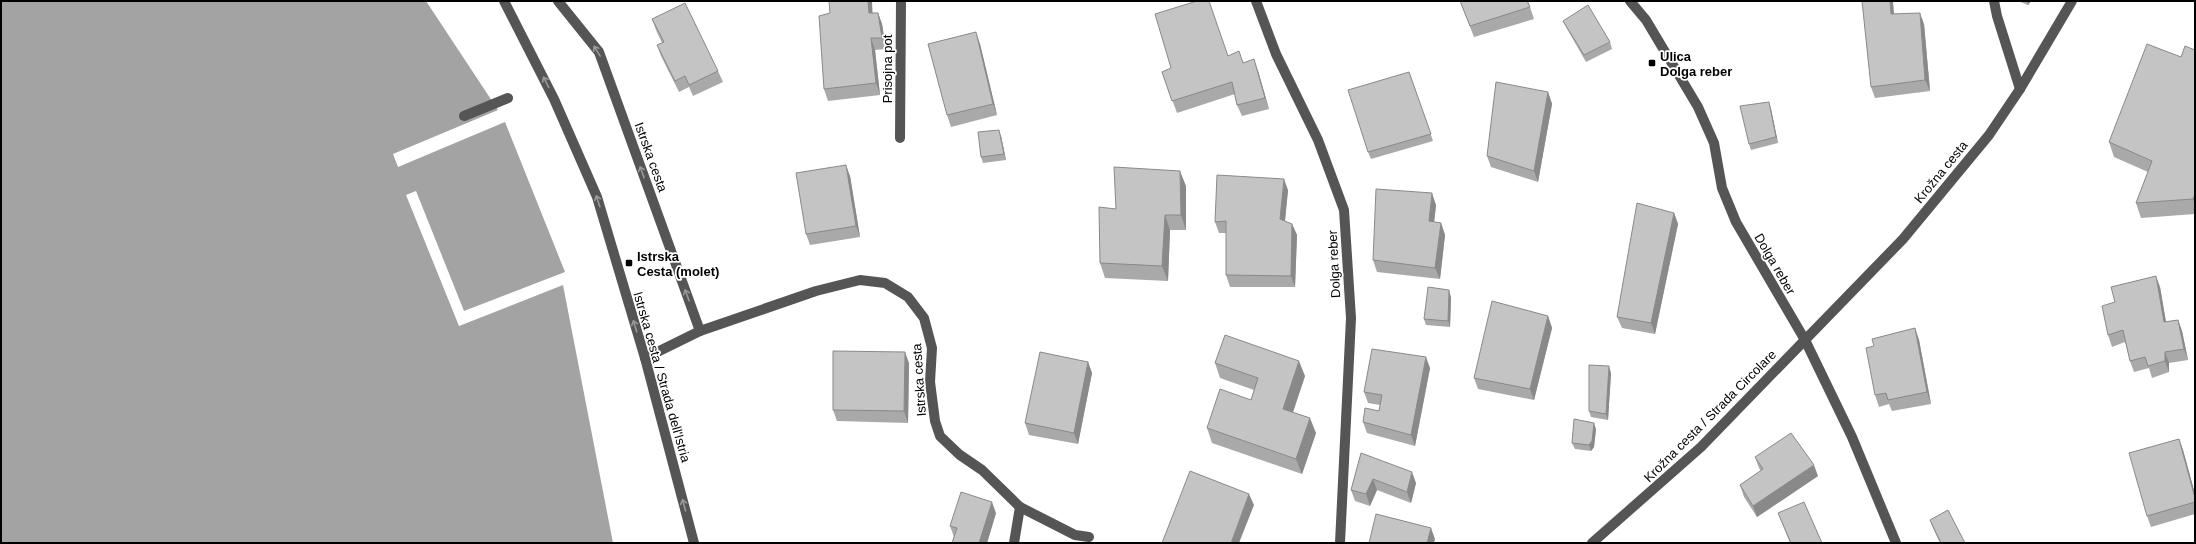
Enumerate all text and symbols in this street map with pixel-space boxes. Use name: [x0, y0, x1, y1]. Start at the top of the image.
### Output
street label: Prisojna pot: [880, 34, 895, 103]
one-way arrow: [592, 45, 600, 57]
place label: Ulica Dolga reber: [1660, 49, 1732, 79]
marker: Ulica Dolga reber: [1647, 58, 1657, 68]
one-way arrow: [542, 77, 549, 89]
street label: Istrska cesta: [631, 120, 671, 195]
street label: Krožna cesta: [1911, 137, 1971, 206]
one-way arrow: [638, 167, 646, 179]
one-way arrow: [594, 195, 601, 208]
street label: Dolga reber: [1325, 229, 1343, 298]
street label: Dolga reber: [1752, 231, 1799, 298]
place label: Istrska Cesta (molet): [637, 249, 719, 279]
marker: Istrska Cesta (molet): [624, 258, 634, 268]
one-way arrow: [682, 289, 690, 301]
street label: Istrska cesta / Strada dell'Istria: [630, 290, 694, 465]
one-way arrow: [631, 320, 638, 333]
street label: Istrska cesta: [909, 342, 929, 417]
street label: Krožna cesta / Strada Circolare: [1641, 347, 1779, 485]
one-way arrow: [680, 499, 687, 512]

